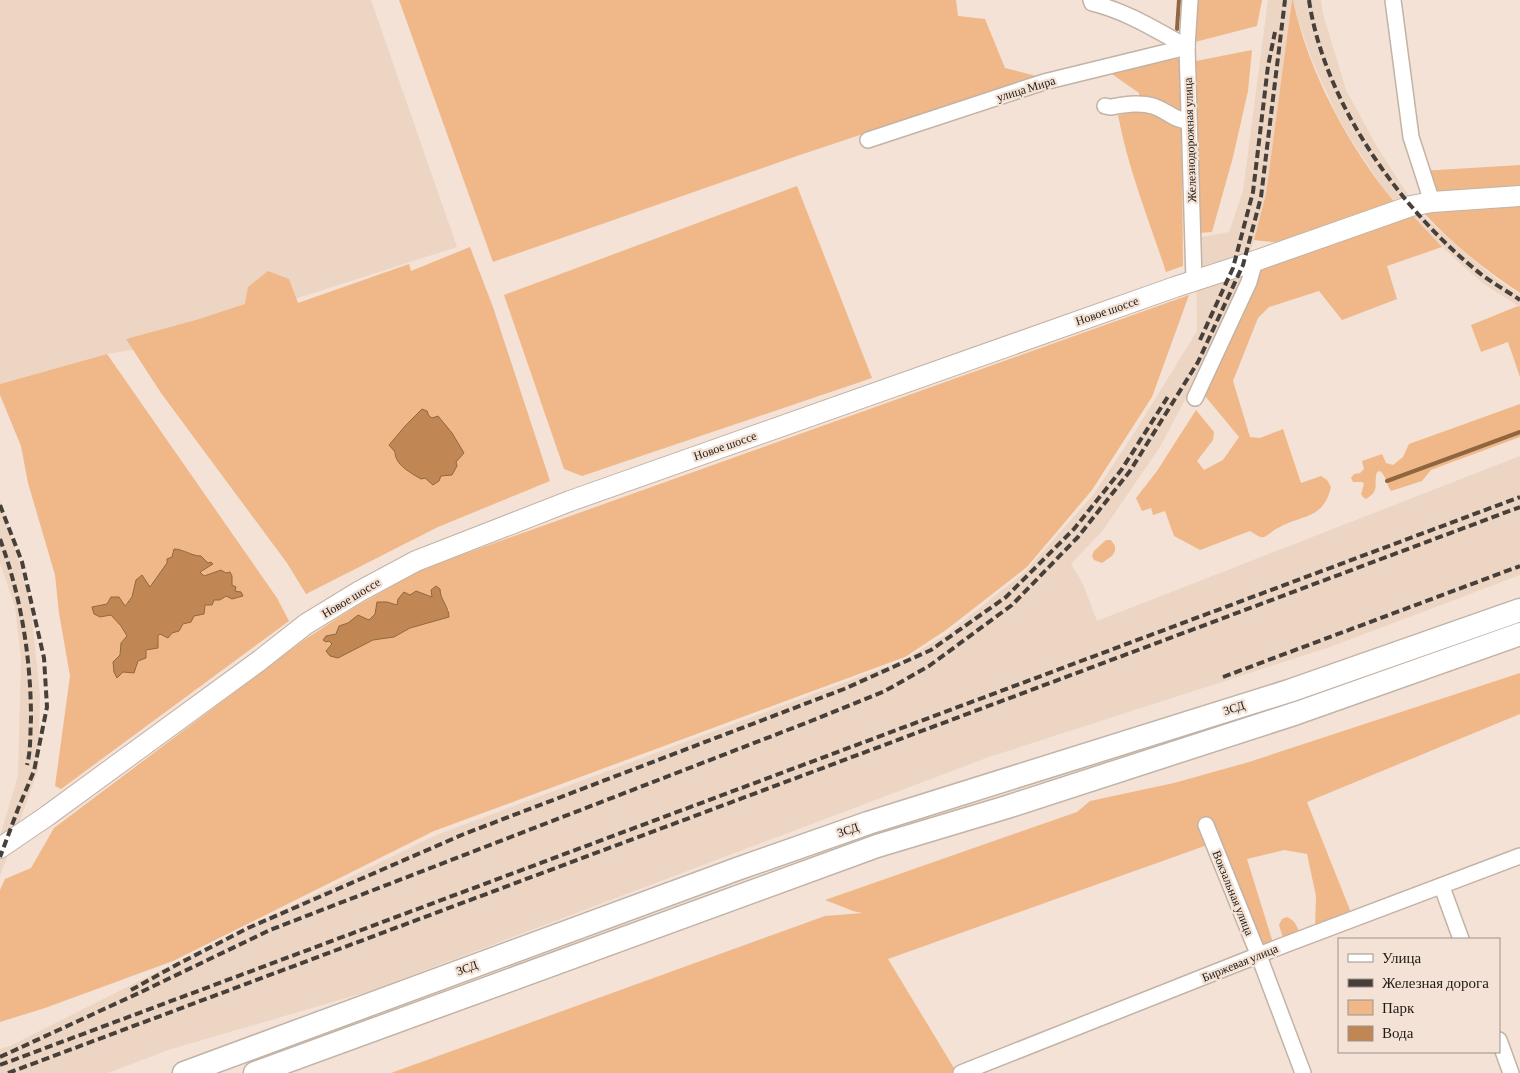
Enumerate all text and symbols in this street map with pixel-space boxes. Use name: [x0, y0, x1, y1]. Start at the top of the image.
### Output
street label: улица Мира: [995, 73, 1058, 105]
street label: Железнодорожная улица: [1181, 77, 1199, 203]
street label: Новое шоссе: [1074, 294, 1140, 328]
street label: Новое шоссе: [692, 429, 758, 463]
street label: Новое шоссе: [319, 575, 383, 621]
street label: ЗСД: [1222, 698, 1246, 718]
street label: ЗСД: [836, 820, 860, 840]
street label: Вокзальная улица: [1210, 848, 1257, 938]
legend: [1338, 938, 1500, 1053]
street label: Биржевая улица: [1200, 941, 1281, 985]
text: Улица: [1382, 950, 1421, 966]
street label: ЗСД: [454, 958, 480, 978]
text: Железная дорога: [1382, 975, 1489, 991]
text: Парк: [1382, 1000, 1415, 1016]
text: Вода: [1382, 1025, 1414, 1041]

